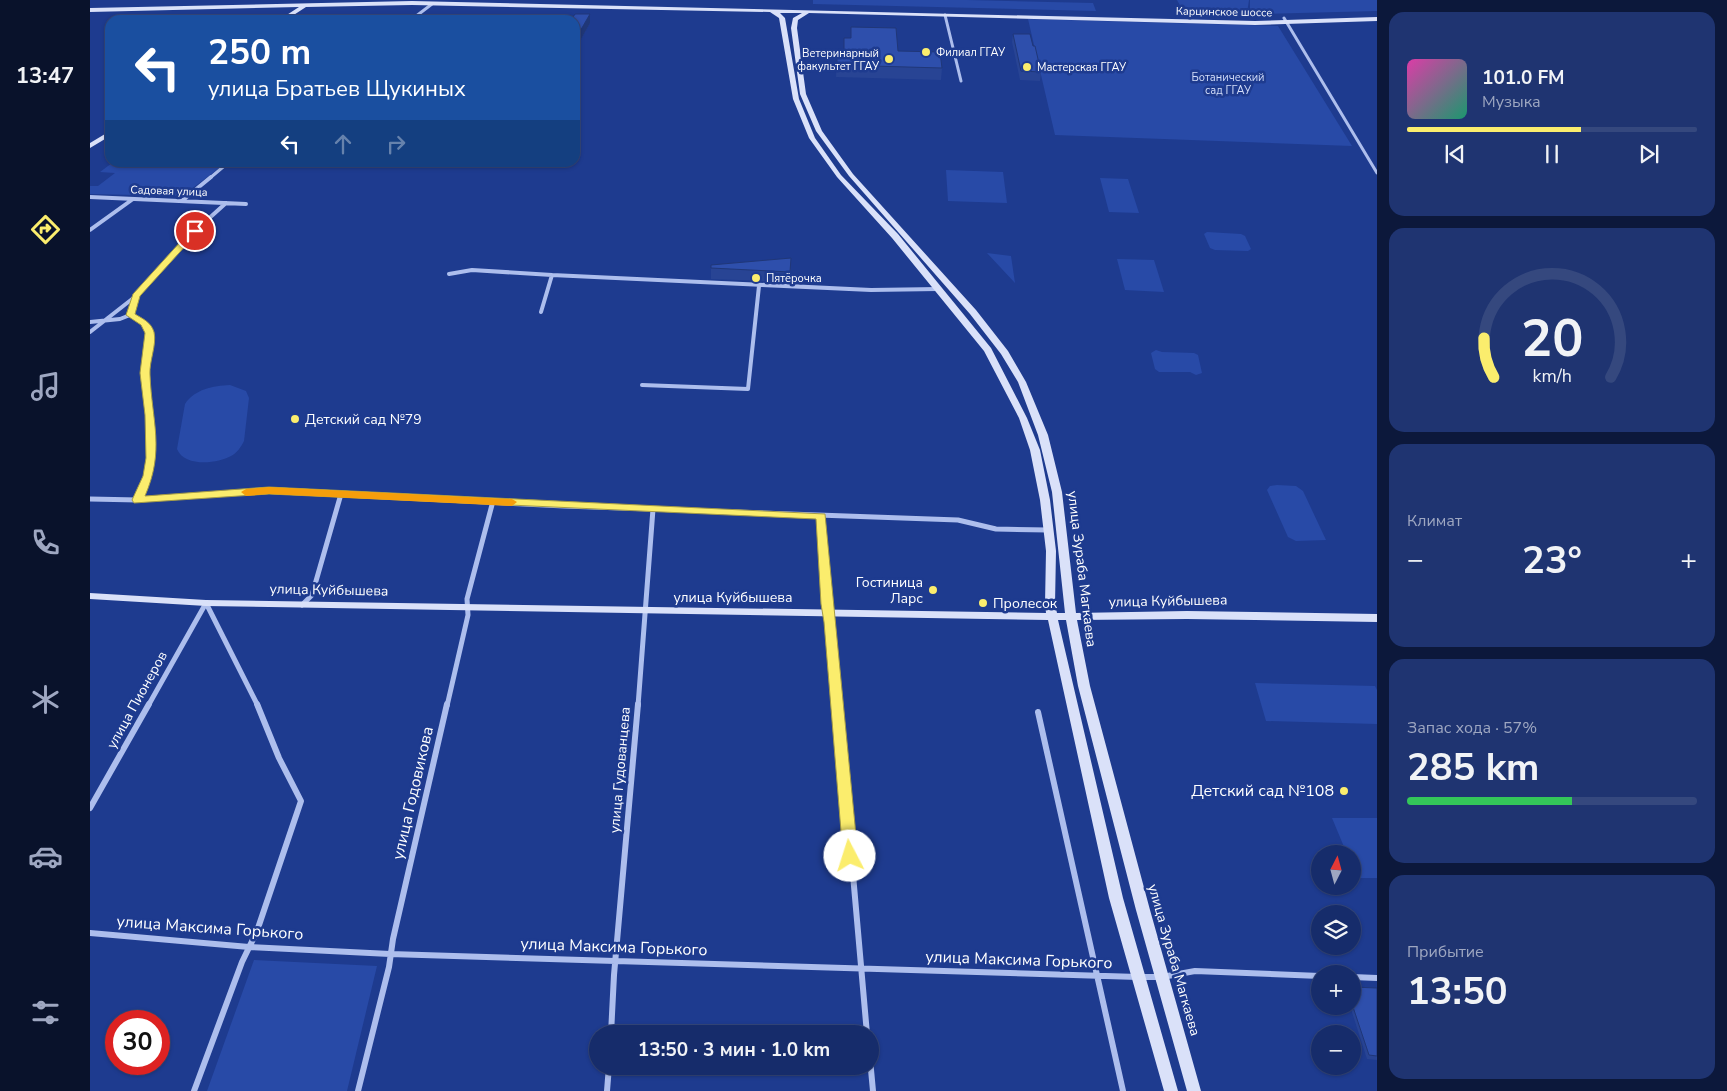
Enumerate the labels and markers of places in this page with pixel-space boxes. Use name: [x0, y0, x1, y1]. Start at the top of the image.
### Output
place label: Филиал ГГАУ: [936, 45, 1006, 60]
place label: Ветеринарный факультет ГГАУ: [797, 46, 880, 74]
marker: Филиал ГГАУ: [920, 46, 932, 58]
marker: Ветеринарный факультет ГГАУ: [883, 53, 895, 65]
place label: Мастерская ГГАУ: [1037, 60, 1127, 75]
marker: Мастерская ГГАУ: [1021, 61, 1033, 73]
pin: [174, 210, 216, 252]
place label: Пятёрочка: [766, 271, 822, 286]
marker: Пятёрочка: [750, 272, 762, 284]
place label: Детский сад №79: [305, 410, 422, 429]
marker: Детский сад №79: [289, 413, 301, 425]
place label: Гостиница Ларс: [856, 573, 923, 608]
marker: Гостиница Ларс: [927, 584, 939, 596]
place label: Пролесок: [993, 594, 1058, 613]
marker: Пролесок: [977, 597, 989, 609]
place label: Детский сад №108: [1191, 780, 1334, 802]
marker: Детский сад №108: [1338, 785, 1350, 797]

